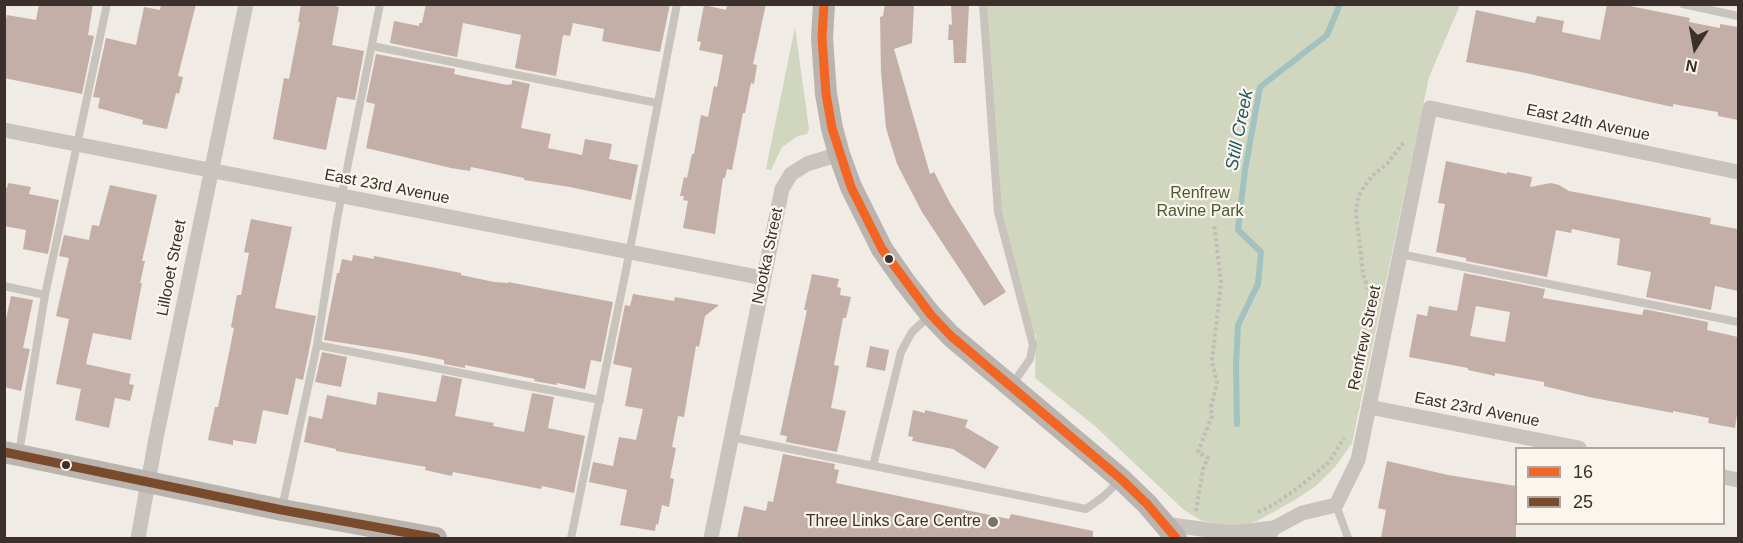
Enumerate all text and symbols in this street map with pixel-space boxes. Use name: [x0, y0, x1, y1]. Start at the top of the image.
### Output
north arrow: [1665, 18, 1725, 78]
text: N: [1684, 57, 1699, 76]
water label: Still Creek: [1222, 88, 1258, 172]
street label: East 24th Avenue: [1524, 101, 1652, 145]
street label: East 23rd Avenue: [323, 165, 451, 209]
park label: Renfrew Ravine Park: [1156, 184, 1244, 222]
street label: Nootka Street: [748, 206, 788, 306]
street label: Lillooet Street: [153, 218, 191, 318]
unlabelled marker: [883, 253, 895, 265]
street label: Renfrew Street: [1345, 284, 1385, 392]
street label: East 23rd Avenue: [1413, 388, 1541, 432]
legend: [1515, 447, 1725, 525]
unlabelled marker: [60, 459, 72, 471]
text: 16: [1573, 462, 1593, 482]
text: 25: [1573, 492, 1593, 512]
place label: Three Links Care Centre: [806, 512, 981, 532]
marker: Three Links Care Centre: [986, 515, 1000, 529]

